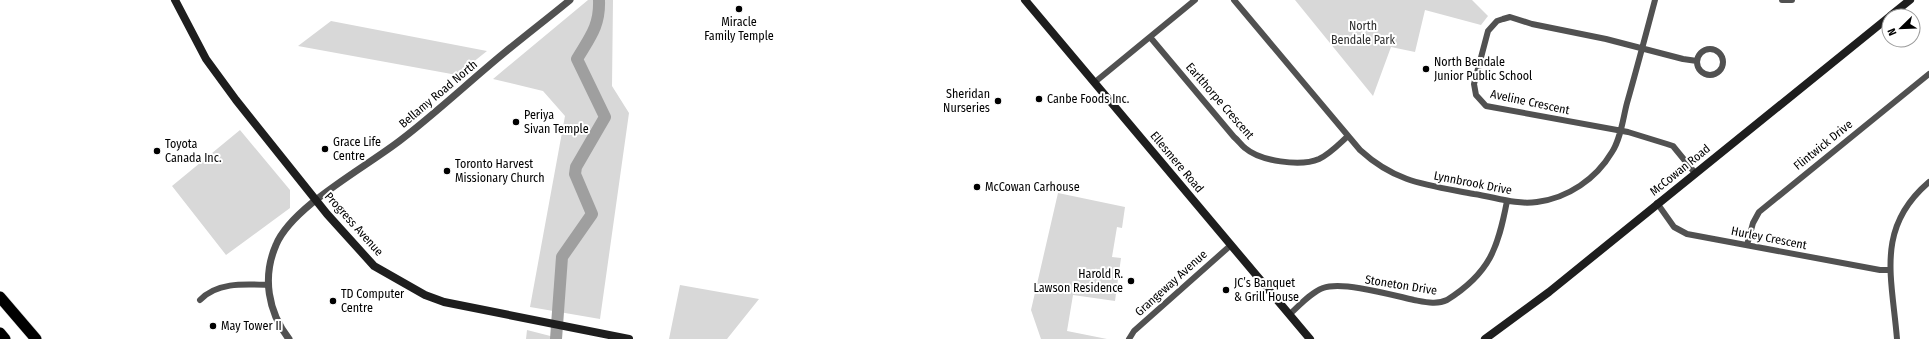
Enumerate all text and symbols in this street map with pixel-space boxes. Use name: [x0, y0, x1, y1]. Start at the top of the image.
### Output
marker: Miracle Family Temple: [734, 4, 744, 14]
north arrow: [1881, 8, 1921, 48]
place label: Miracle Family Temple: [704, 15, 774, 43]
park label: North Bendale Park: [1331, 19, 1395, 47]
text: N: [1885, 26, 1900, 37]
place label: North Bendale Junior Public School: [1434, 55, 1532, 83]
street label: Bellamy Road North: [396, 57, 480, 131]
street label: Earlthorpe Crescent: [1183, 60, 1257, 142]
marker: North Bendale Junior Public School: [1421, 64, 1431, 74]
place label: Sheridan Nurseries: [943, 87, 990, 115]
street label: Aveline Crescent: [1489, 87, 1571, 117]
place label: Canbe Foods Inc.: [1047, 92, 1130, 106]
marker: Canbe Foods Inc.: [1034, 94, 1044, 104]
marker: Sheridan Nurseries: [993, 96, 1003, 106]
place label: Periya Sivan Temple: [524, 108, 589, 136]
marker: Periya Sivan Temple: [511, 117, 521, 127]
street label: Flintwick Drive: [1791, 117, 1855, 173]
street label: Ellesmere Road: [1147, 129, 1207, 195]
place label: Grace Life Centre: [333, 135, 381, 163]
place label: Toyota Canada Inc.: [165, 137, 222, 165]
street label: McCowan Road: [1647, 141, 1713, 199]
marker: Grace Life Centre: [320, 144, 330, 154]
marker: Toyota Canada Inc.: [152, 146, 162, 156]
place label: Toronto Harvest Missionary Church: [455, 157, 544, 185]
marker: Toronto Harvest Missionary Church: [442, 166, 452, 176]
street label: Lynnbrook Drive: [1433, 169, 1513, 197]
place label: McCowan Carhouse: [985, 180, 1080, 194]
marker: McCowan Carhouse: [972, 182, 982, 192]
street label: Progress Avenue: [322, 189, 386, 259]
street label: Hurley Crescent: [1730, 224, 1808, 252]
street label: Grangeway Avenue: [1132, 247, 1210, 319]
place label: Harold R. Lawson Residence: [1034, 267, 1123, 295]
street label: Stoneton Drive: [1364, 272, 1438, 298]
marker: Harold R. Lawson Residence: [1126, 276, 1136, 286]
place label: JC’s Banquet & Grill House: [1234, 276, 1299, 304]
marker: JC’s Banquet & Grill House: [1221, 285, 1231, 295]
place label: TD Computer Centre: [341, 287, 405, 315]
marker: TD Computer Centre: [328, 296, 338, 306]
place label: May Tower II: [221, 319, 282, 333]
marker: May Tower II: [208, 321, 218, 331]

